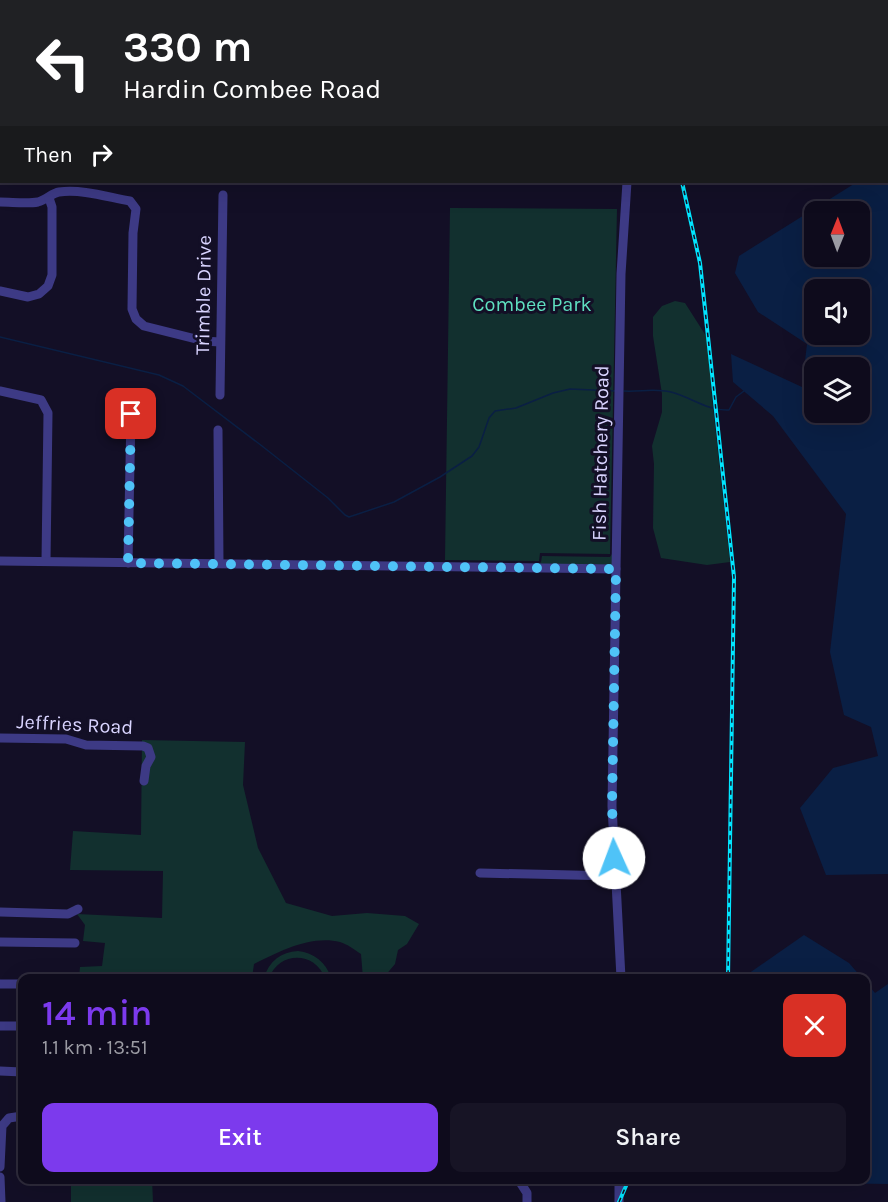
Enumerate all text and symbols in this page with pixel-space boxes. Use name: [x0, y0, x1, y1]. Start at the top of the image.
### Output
text: 330 m: [123, 22, 252, 72]
icon: left: [24, 24, 102, 102]
text: Hardin Combee Road: [123, 73, 381, 105]
icon: right: [85, 138, 118, 171]
text: Then: [24, 142, 73, 168]
north arrow: [804, 201, 870, 267]
map controls: [804, 201, 870, 423]
street label: Trimble Drive: [191, 235, 216, 355]
button: sound: [804, 279, 870, 345]
park label: Combee Park: [472, 293, 592, 316]
button: layers: [804, 357, 870, 423]
street label: Fish Hatchery Road: [587, 365, 614, 541]
pin: [105, 388, 156, 439]
icon: arrive: [114, 397, 147, 430]
street label: Jeffries Road: [16, 710, 134, 739]
position arrow: [582, 826, 646, 890]
text: 14 min: [42, 992, 152, 1034]
button: close: [783, 994, 846, 1057]
text: 1.1 km · 13:51: [42, 1036, 148, 1059]
button: Exit: [42, 1103, 438, 1172]
button: Share: [450, 1103, 846, 1172]

